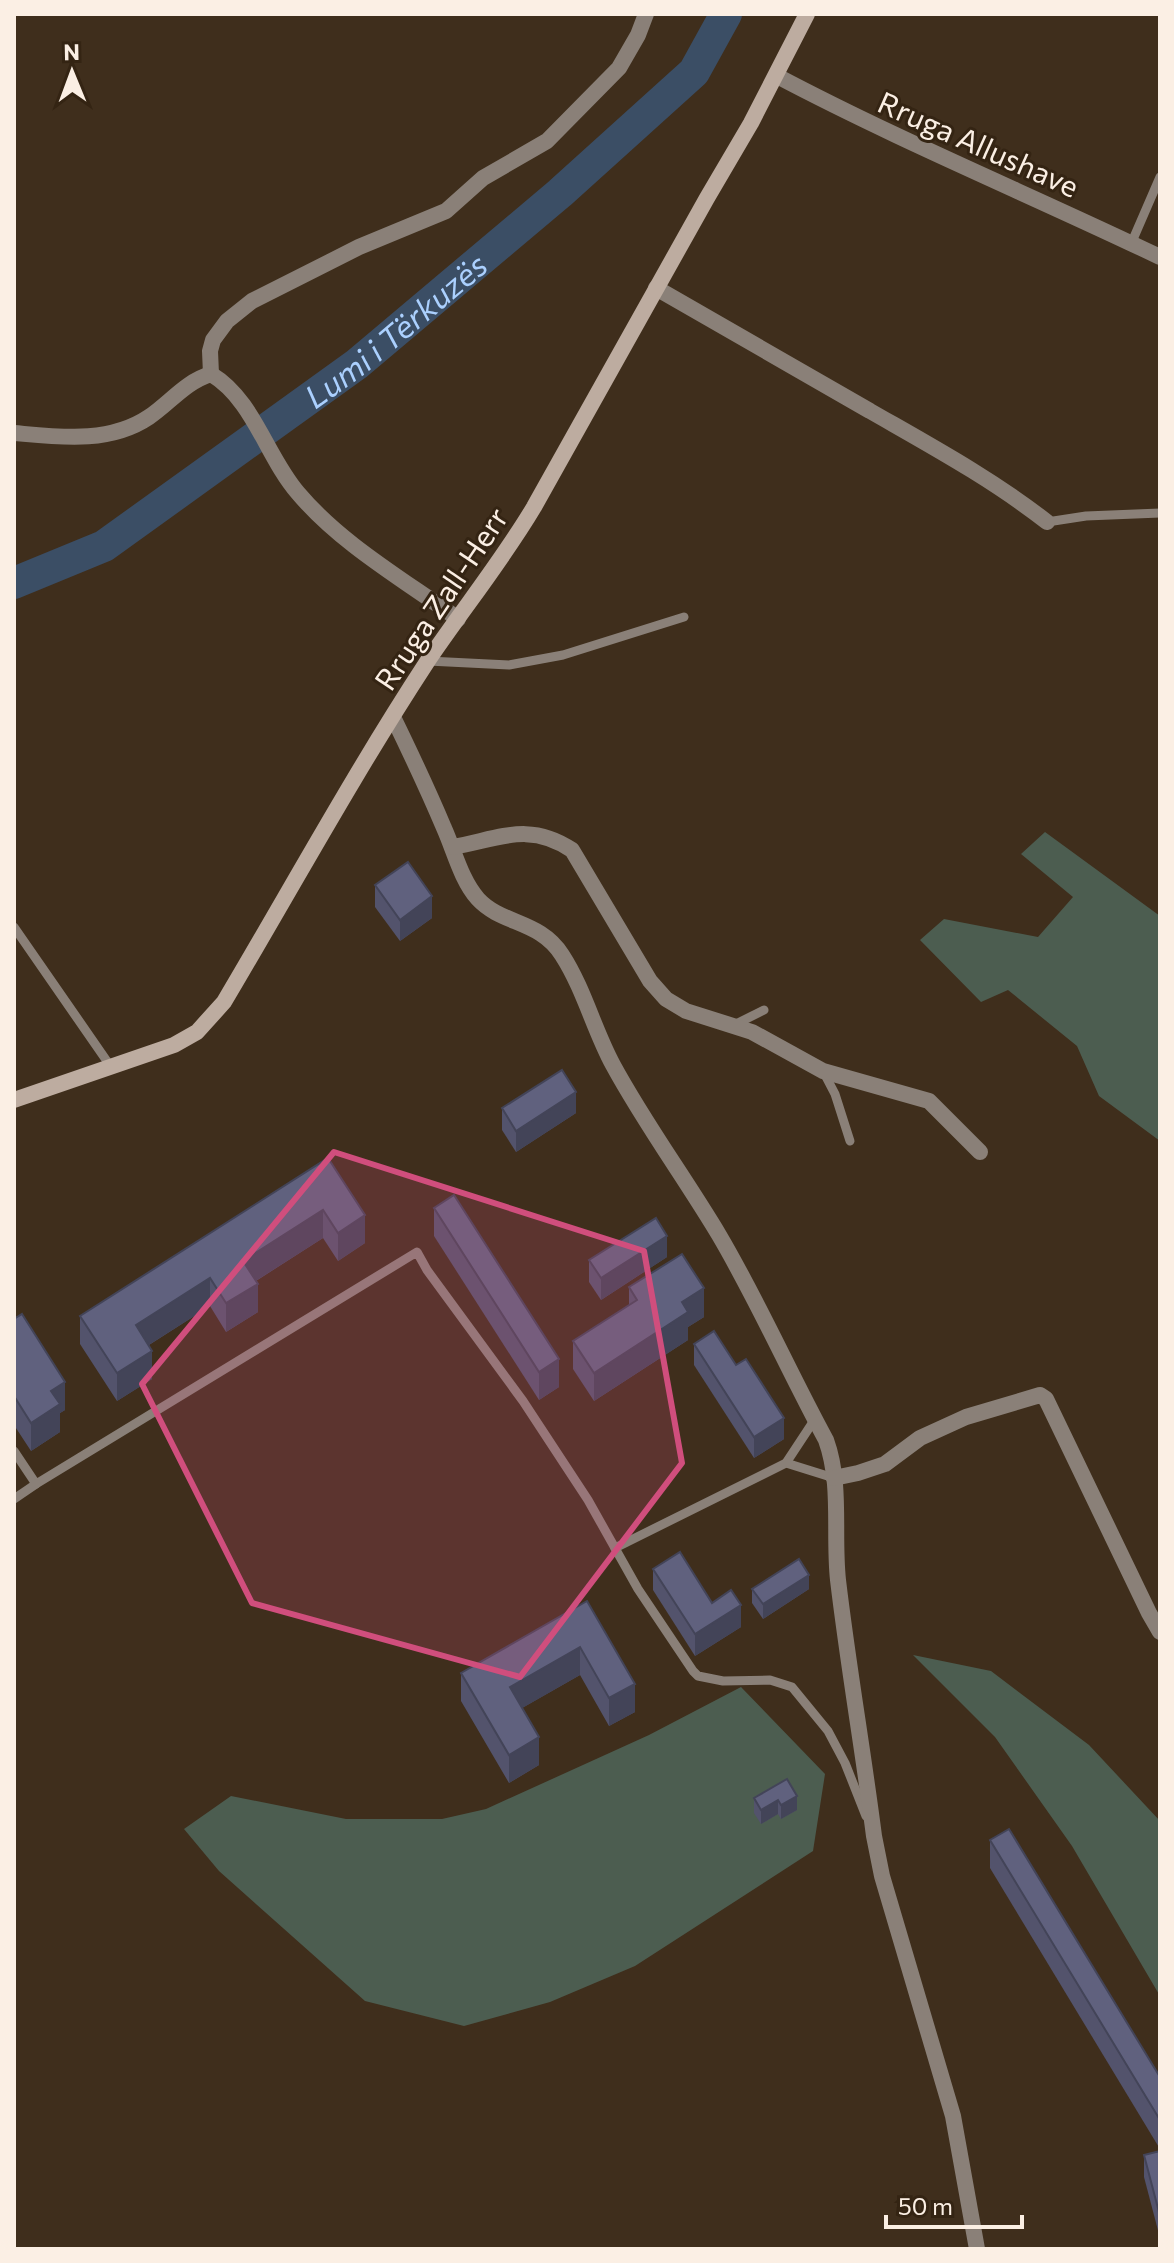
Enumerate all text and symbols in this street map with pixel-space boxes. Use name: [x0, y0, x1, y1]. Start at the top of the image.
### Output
north arrow: [32, 32, 112, 112]
text: N: [63, 38, 80, 65]
street label: Rruga Allushave: [873, 82, 1085, 204]
water label: Lumi i Tërkuzës: [296, 244, 494, 416]
street label: Rruga Zall-Herr: [365, 500, 515, 696]
scale bar: [886, 2179, 1022, 2229]
text: 50 m: [898, 2191, 953, 2220]

